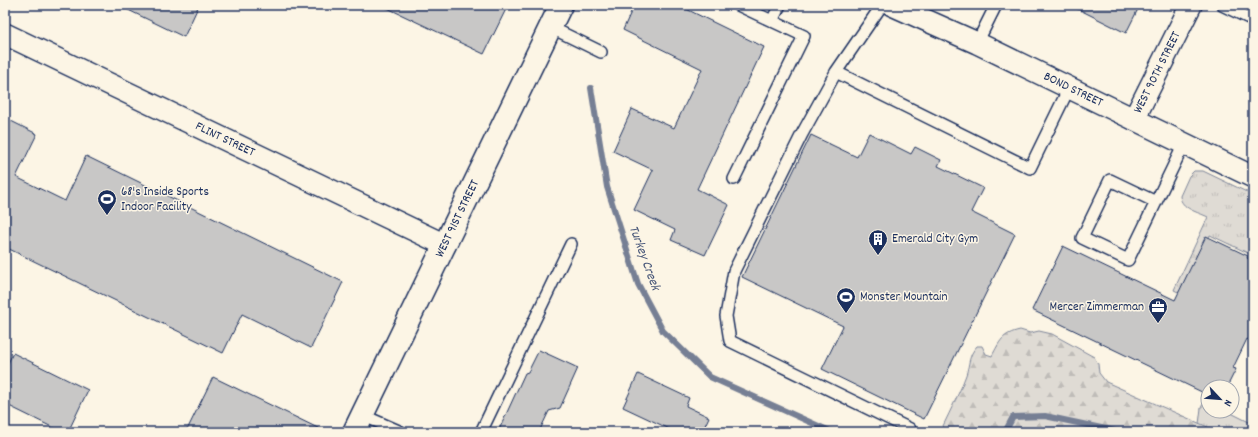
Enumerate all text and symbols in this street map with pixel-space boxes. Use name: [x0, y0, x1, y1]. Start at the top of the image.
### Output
street label: WEST 90TH STREET: [1129, 28, 1186, 117]
street label: BOND STREET: [1040, 67, 1106, 112]
street label: FLINT STREET: [192, 117, 258, 162]
street label: WEST 91ST STREET: [430, 177, 484, 261]
place label: 68's Inside Sports Indoor Facility: [121, 183, 209, 217]
sports icon: 68's Inside Sports Indoor Facility: [96, 188, 118, 216]
water label: Turkey Creek: [623, 223, 665, 294]
building icon: Emerald City Gym: [867, 228, 889, 256]
place label: Emerald City Gym: [892, 230, 978, 249]
sports icon: Monster Mountain: [835, 286, 857, 314]
place label: Monster Mountain: [860, 288, 948, 307]
office icon: Mercer Zimmerman: [1147, 296, 1169, 324]
place label: Mercer Zimmerman: [1050, 298, 1144, 317]
north arrow: [1200, 379, 1240, 419]
text: N: [1219, 397, 1236, 409]

